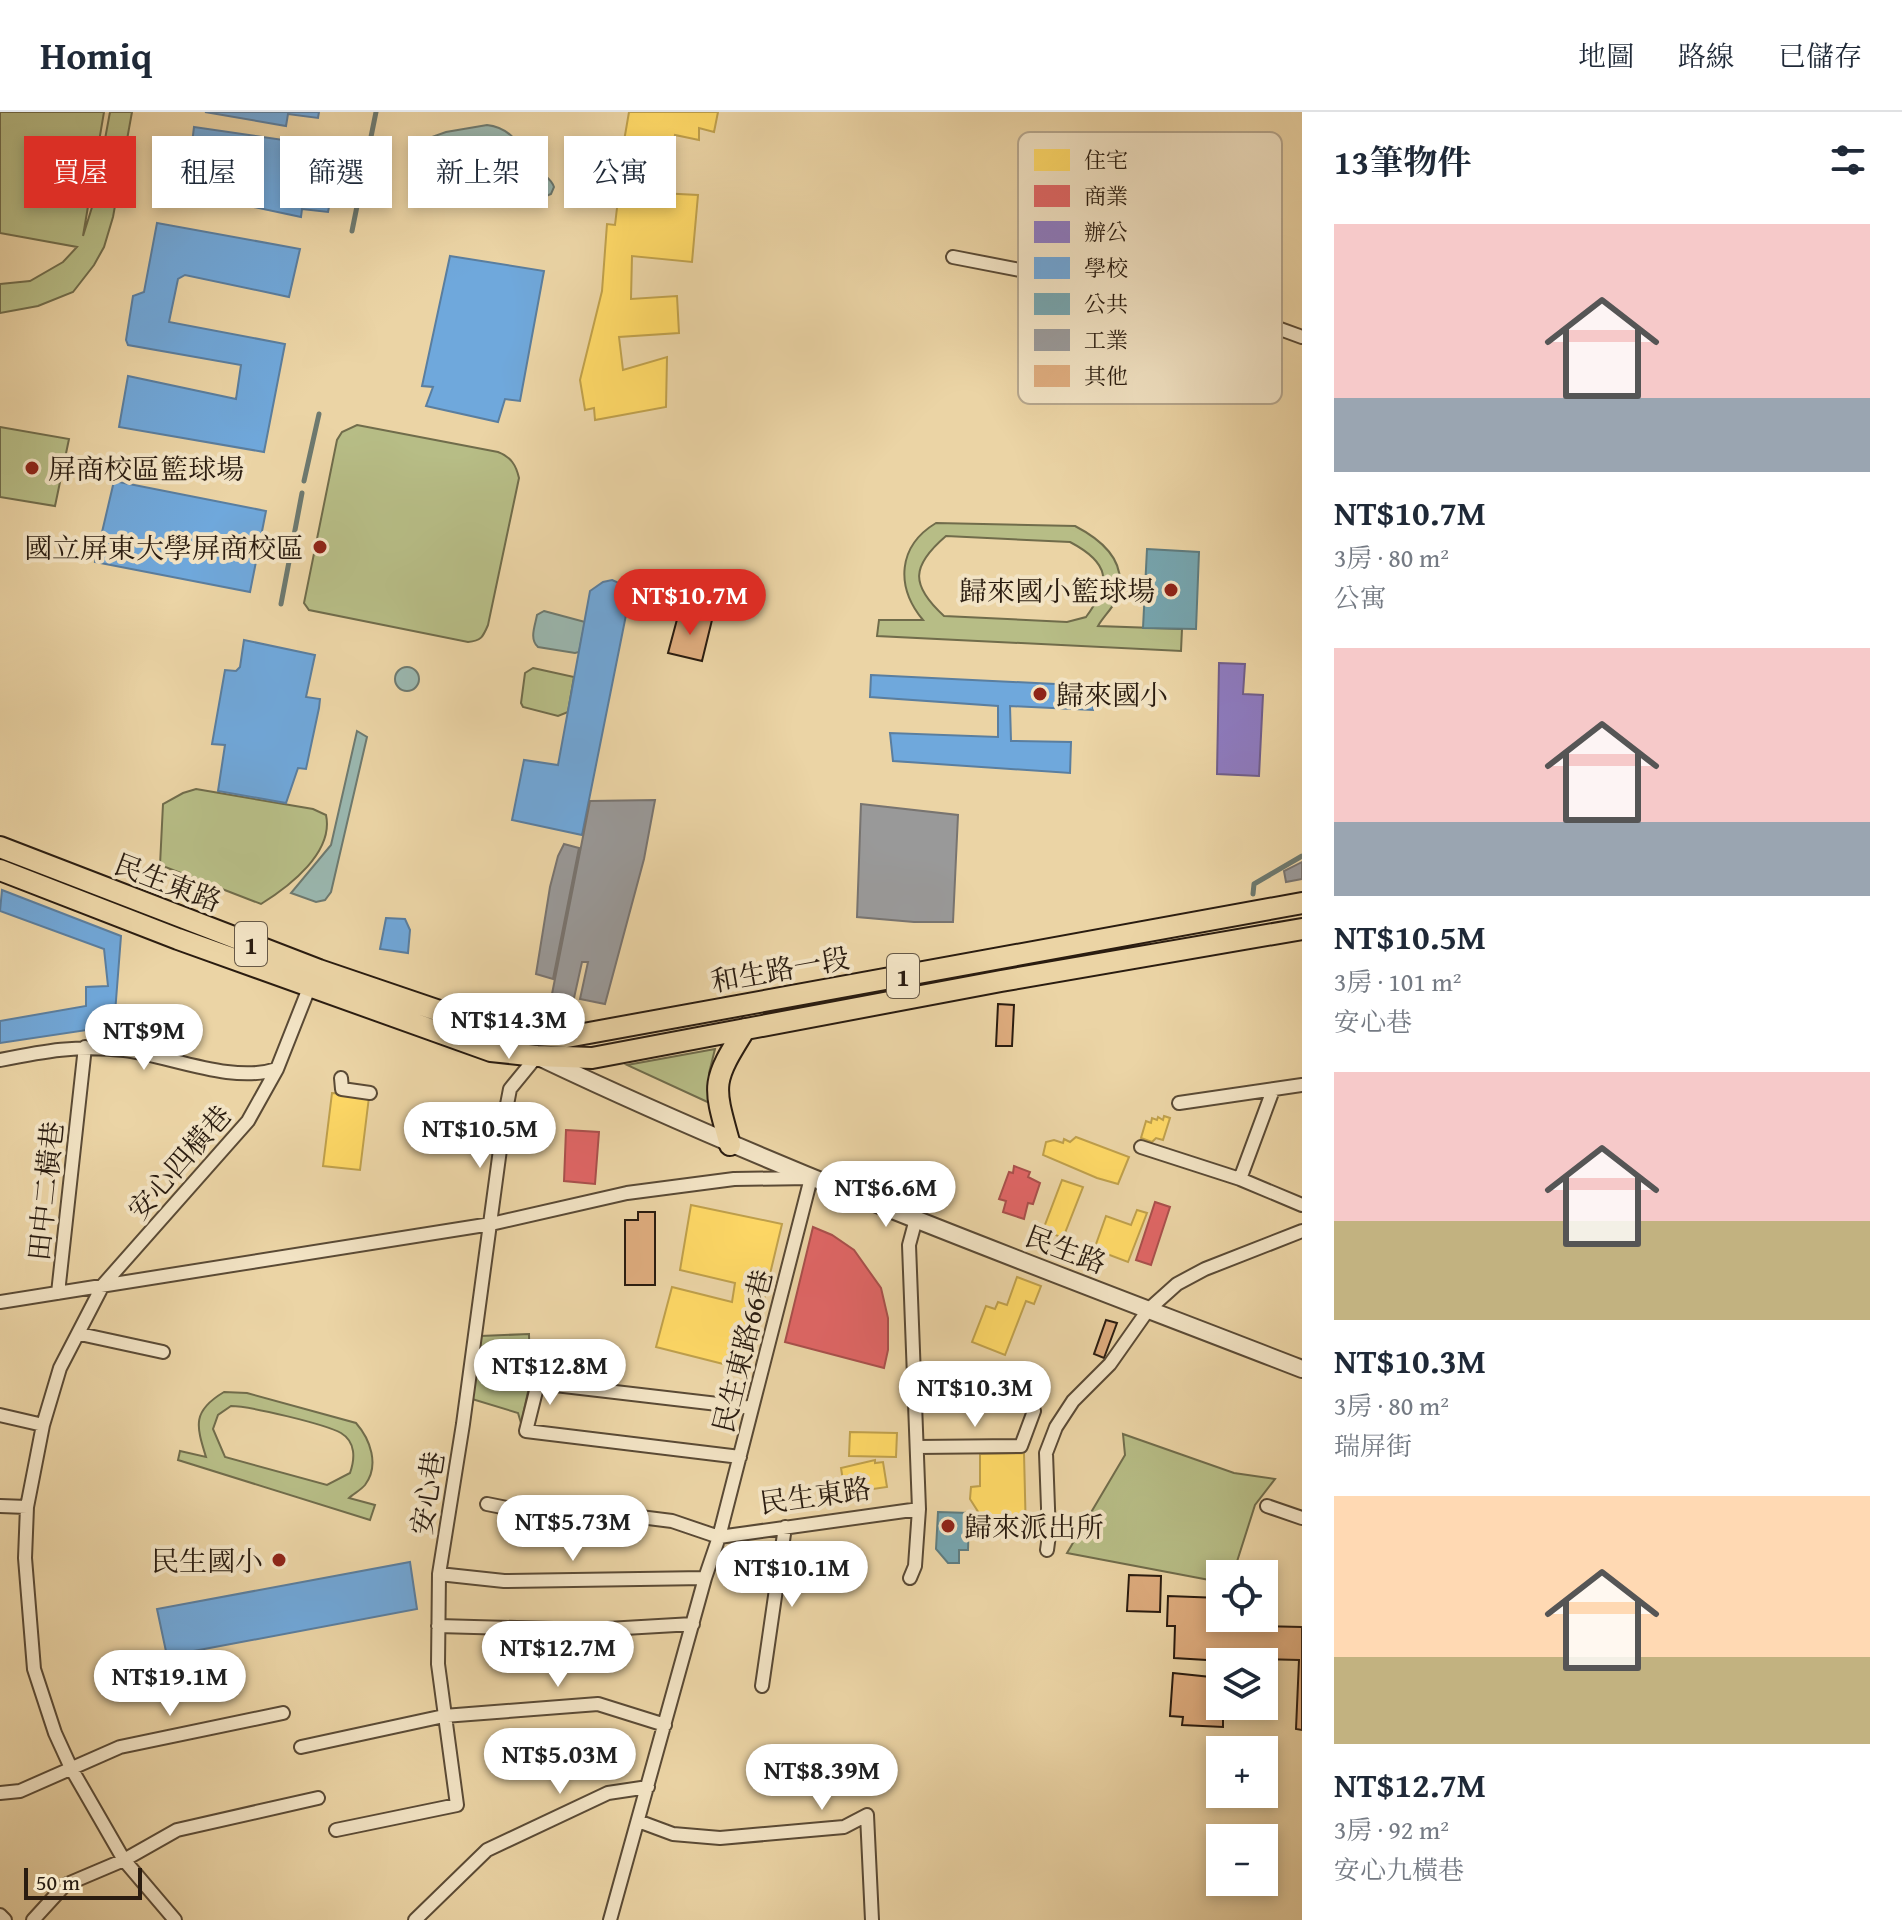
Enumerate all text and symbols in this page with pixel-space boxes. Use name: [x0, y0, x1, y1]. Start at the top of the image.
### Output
text: Homiq: [40, 27, 152, 83]
text: 地圖: [1578, 35, 1634, 76]
text: 路線: [1678, 35, 1734, 76]
text: 已儲存: [1778, 35, 1862, 76]
legend: [1018, 132, 1282, 404]
chip: 買屋: [24, 136, 136, 208]
chip: 租屋: [152, 136, 264, 208]
chip: 篩選: [280, 136, 392, 208]
chip: 新上架: [408, 136, 548, 208]
chip: 公寓: [564, 136, 676, 208]
text: 13筆物件: [1334, 137, 1471, 186]
icon: filters: [1826, 138, 1870, 182]
text: 住宅: [1084, 144, 1128, 176]
text: 商業: [1084, 180, 1128, 212]
text: 辦公: [1084, 216, 1128, 248]
text: 學校: [1084, 252, 1128, 284]
icon: home: [1530, 276, 1674, 420]
text: 公共: [1084, 288, 1128, 320]
text: 工業: [1084, 324, 1128, 356]
text: 其他: [1084, 360, 1128, 392]
place label: 屏商校區籃球場: [48, 448, 244, 489]
marker: 屏商校區籃球場: [23, 459, 41, 477]
text: NT$10.7M: [1334, 488, 1486, 537]
place label: 國立屏東大學屏商校區: [24, 527, 304, 568]
marker: 國立屏東大學屏商校區: [311, 538, 329, 556]
text: 3房 · 80 m²: [1334, 538, 1449, 577]
pin: NT$10.7M: [607, 569, 773, 637]
place label: 歸來國小籃球場: [959, 570, 1155, 611]
text: NT$10.7M: [632, 575, 748, 614]
text: 公寓: [1334, 578, 1386, 617]
marker: 歸來國小籃球場: [1162, 581, 1180, 599]
place label: 歸來國小: [1056, 674, 1168, 715]
marker: 歸來國小: [1031, 685, 1049, 703]
icon: home: [1530, 700, 1674, 844]
street label: 民生東路: [108, 843, 228, 921]
text: NT$10.5M: [1334, 912, 1486, 961]
road number: 1: [235, 922, 267, 966]
street label: 和生路一段: [707, 937, 853, 1001]
road number: 1: [887, 954, 919, 998]
text: 3房 · 101 m²: [1334, 962, 1462, 1001]
pin: NT$14.3M: [426, 993, 592, 1061]
text: NT$14.3M: [451, 999, 567, 1038]
text: 安心巷: [1334, 1002, 1412, 1041]
pin: NT$9M: [88, 1004, 200, 1072]
text: NT$9M: [103, 1010, 185, 1049]
street label: 安心四橫巷: [118, 1096, 240, 1228]
pin: NT$10.5M: [397, 1102, 563, 1170]
text: NT$10.5M: [422, 1108, 538, 1147]
street label: 田中二橫巷: [17, 1119, 73, 1263]
icon: home: [1530, 1124, 1674, 1268]
pin: NT$6.6M: [812, 1161, 960, 1229]
text: NT$6.6M: [835, 1167, 937, 1206]
street label: 民生路: [1019, 1215, 1113, 1283]
street label: 民生東路66巷: [702, 1265, 782, 1437]
text: NT$10.3M: [1334, 1336, 1486, 1385]
pin: NT$12.8M: [467, 1339, 633, 1407]
text: NT$12.8M: [492, 1345, 608, 1384]
pin: NT$10.3M: [892, 1361, 1058, 1429]
text: NT$10.3M: [917, 1367, 1033, 1406]
text: 3房 · 80 m²: [1334, 1386, 1449, 1425]
text: 瑞屏街: [1334, 1426, 1412, 1465]
street label: 安心巷: [400, 1448, 454, 1538]
street label: 民生東路: [757, 1467, 873, 1523]
pin: NT$5.73M: [490, 1495, 656, 1563]
text: NT$5.73M: [515, 1501, 631, 1540]
place label: 歸來派出所: [964, 1506, 1104, 1547]
marker: 歸來派出所: [939, 1517, 957, 1535]
place label: 民生國小: [151, 1540, 263, 1581]
pin: NT$10.1M: [709, 1541, 875, 1609]
text: NT$10.1M: [734, 1547, 850, 1586]
icon: home: [1530, 1548, 1674, 1692]
marker: 民生國小: [270, 1551, 288, 1569]
map controls: [1206, 1560, 1278, 1896]
button: locate: [1206, 1560, 1278, 1632]
pin: NT$12.7M: [475, 1621, 641, 1689]
text: NT$12.7M: [500, 1627, 616, 1666]
button: layers: [1206, 1648, 1278, 1720]
pin: NT$19.1M: [87, 1650, 253, 1718]
text: NT$19.1M: [112, 1656, 228, 1695]
pin: NT$5.03M: [477, 1728, 643, 1796]
text: NT$5.03M: [502, 1734, 618, 1773]
button: +: [1206, 1736, 1278, 1808]
pin: NT$8.39M: [739, 1744, 905, 1812]
text: NT$8.39M: [764, 1750, 880, 1789]
text: NT$12.7M: [1334, 1760, 1486, 1809]
text: 3房 · 92 m²: [1334, 1810, 1449, 1849]
button: −: [1206, 1824, 1278, 1896]
text: 安心九橫巷: [1334, 1850, 1464, 1889]
scale bar: [24, 1864, 142, 1900]
text: 50 m: [36, 1866, 80, 1898]

